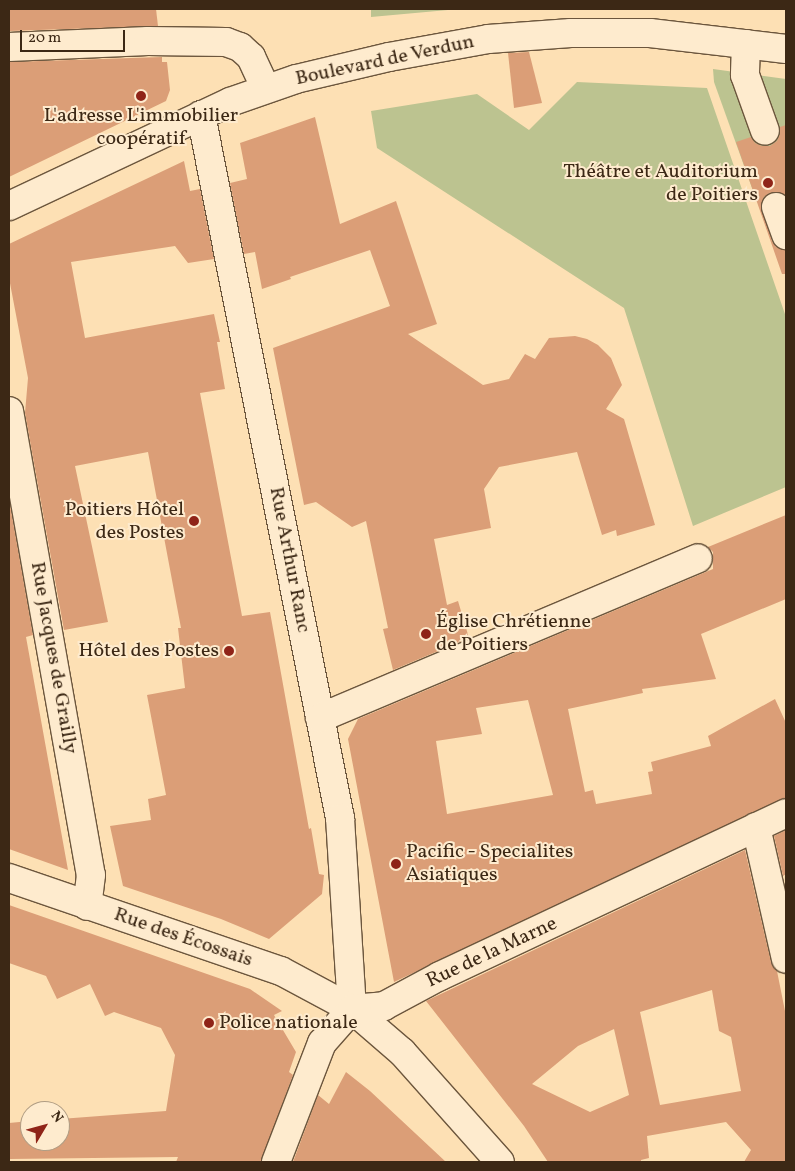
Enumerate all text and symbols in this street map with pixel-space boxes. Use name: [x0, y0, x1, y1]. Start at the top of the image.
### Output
scale bar: [22, 20, 128, 52]
text: 20 m: [28, 28, 61, 49]
street label: Boulevard de Verdun: [293, 30, 477, 92]
marker: L'adresse L'immobilier coopératif: [135, 90, 147, 102]
place label: L'adresse L'immobilier coopératif: [44, 104, 238, 151]
place label: Théâtre et Auditorium de Poitiers: [563, 160, 758, 207]
marker: Théâtre et Auditorium de Poitiers: [762, 177, 774, 189]
street label: Rue Arthur Ranc: [263, 485, 315, 635]
place label: Poitiers Hôtel des Postes: [65, 498, 184, 545]
marker: Poitiers Hôtel des Postes: [188, 515, 200, 527]
street label: Rue Jacques de Grailly: [24, 560, 82, 756]
place label: Église Chrétienne de Poitiers: [436, 610, 591, 657]
marker: Église Chrétienne de Poitiers: [420, 628, 432, 640]
place label: Hôtel des Postes: [78, 639, 219, 663]
marker: Hôtel des Postes: [223, 645, 235, 657]
place label: Pacific - Specialites Asiatiques: [406, 840, 574, 887]
marker: Pacific - Specialites Asiatiques: [390, 858, 402, 870]
street label: Rue des Écossais: [111, 903, 255, 973]
street label: Rue de la Marne: [423, 912, 561, 994]
place label: Police nationale: [219, 1011, 358, 1035]
marker: Police nationale: [203, 1017, 215, 1029]
north arrow: [20, 1101, 70, 1151]
text: N: [46, 1107, 67, 1127]

